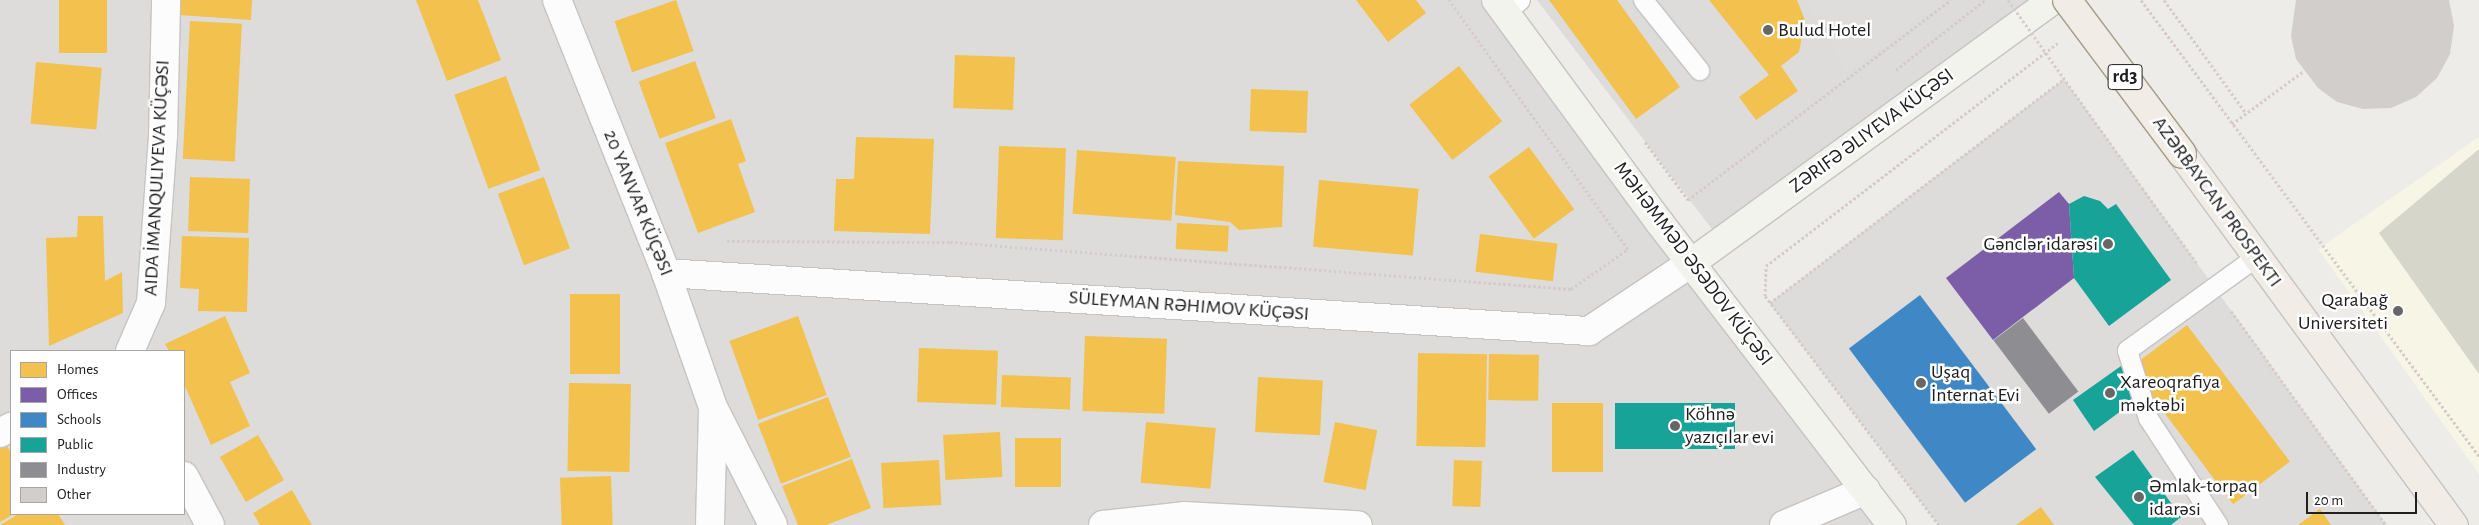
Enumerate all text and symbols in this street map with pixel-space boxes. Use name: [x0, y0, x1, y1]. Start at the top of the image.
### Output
place label: Bulud Hotel: [1778, 18, 1871, 42]
marker: Bulud Hotel: [1762, 24, 1774, 36]
street label: AIDA İMANQULIYEVA KÜÇƏSI: [139, 59, 175, 297]
road number: rd3: [2108, 61, 2142, 94]
street label: ZƏRIFƏ ƏLIYEVA KÜÇƏSI: [1785, 63, 1959, 199]
street label: AZƏRBAYCAN PROSPEKTI: [2147, 112, 2287, 292]
street label: 20 YANVAR KÜÇƏSI: [598, 127, 678, 279]
street label: MƏHƏMMƏD ƏSƏDOV KÜÇƏSI: [1608, 157, 1778, 371]
place label: Gənclər idarəsi: [1983, 232, 2098, 256]
marker: Gənclər idarəsi: [2102, 238, 2114, 250]
street label: SÜLEYMAN RƏHIMOV KÜÇƏSI: [1068, 286, 1310, 326]
place label: Qarabağ Universiteti: [2298, 288, 2388, 335]
marker: Qarabağ Universiteti: [2392, 305, 2404, 317]
legend: [10, 350, 185, 515]
place label: Uşaq İnternat Evi: [1931, 360, 2020, 407]
text: Homes: [57, 362, 99, 377]
place label: Xareoqrafiya məktəbi: [2120, 370, 2220, 417]
marker: Uşaq İnternat Evi: [1915, 377, 1927, 389]
text: Offices: [57, 387, 98, 402]
marker: Xareoqrafiya məktəbi: [2104, 387, 2116, 399]
place label: Köhnə yazıçılar evi: [1685, 402, 1774, 449]
text: Schools: [57, 412, 101, 427]
marker: Köhnə yazıçılar evi: [1669, 420, 1681, 432]
text: Public: [57, 437, 93, 452]
text: Industry: [57, 462, 106, 477]
place label: Əmlak-torpaq idarəsi: [2149, 474, 2258, 521]
scale bar: [2309, 482, 2420, 514]
text: Other: [57, 487, 91, 502]
marker: Əmlak-torpaq idarəsi: [2133, 491, 2145, 503]
text: 20 m: [2314, 493, 2343, 508]

